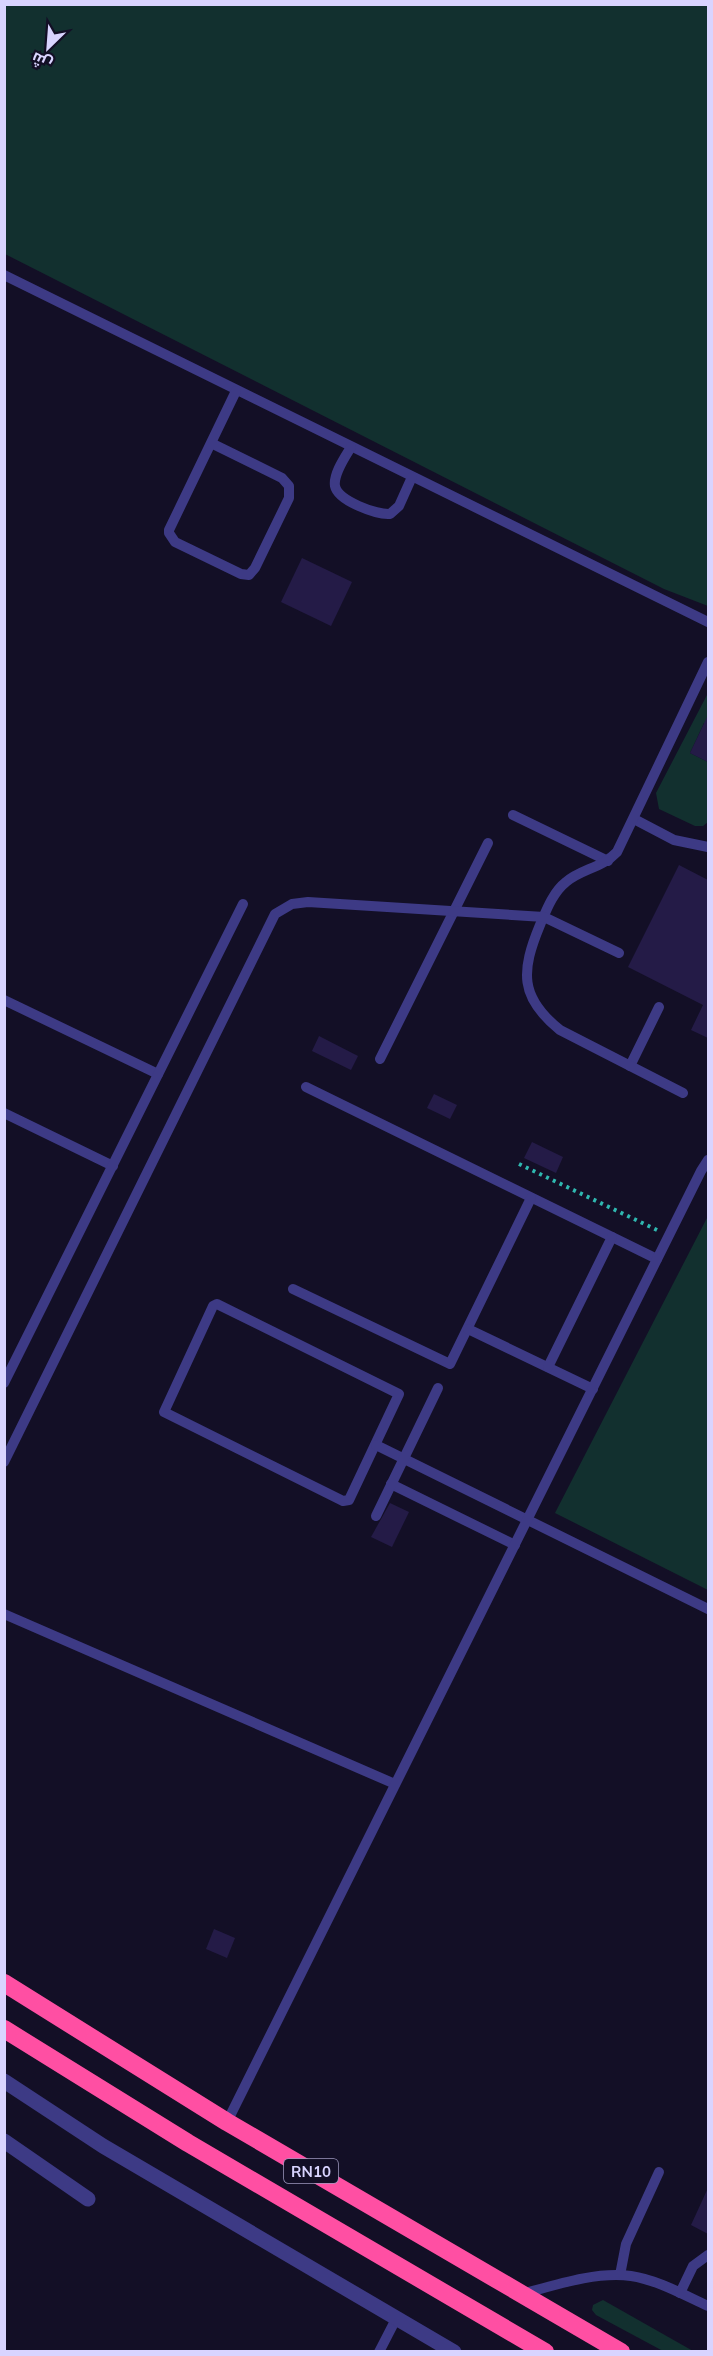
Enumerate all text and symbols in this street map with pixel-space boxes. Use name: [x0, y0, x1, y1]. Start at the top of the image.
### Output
north arrow: [18, 18, 78, 78]
text: ش: [28, 48, 55, 75]
road number: RN10: [284, 2159, 338, 2183]

